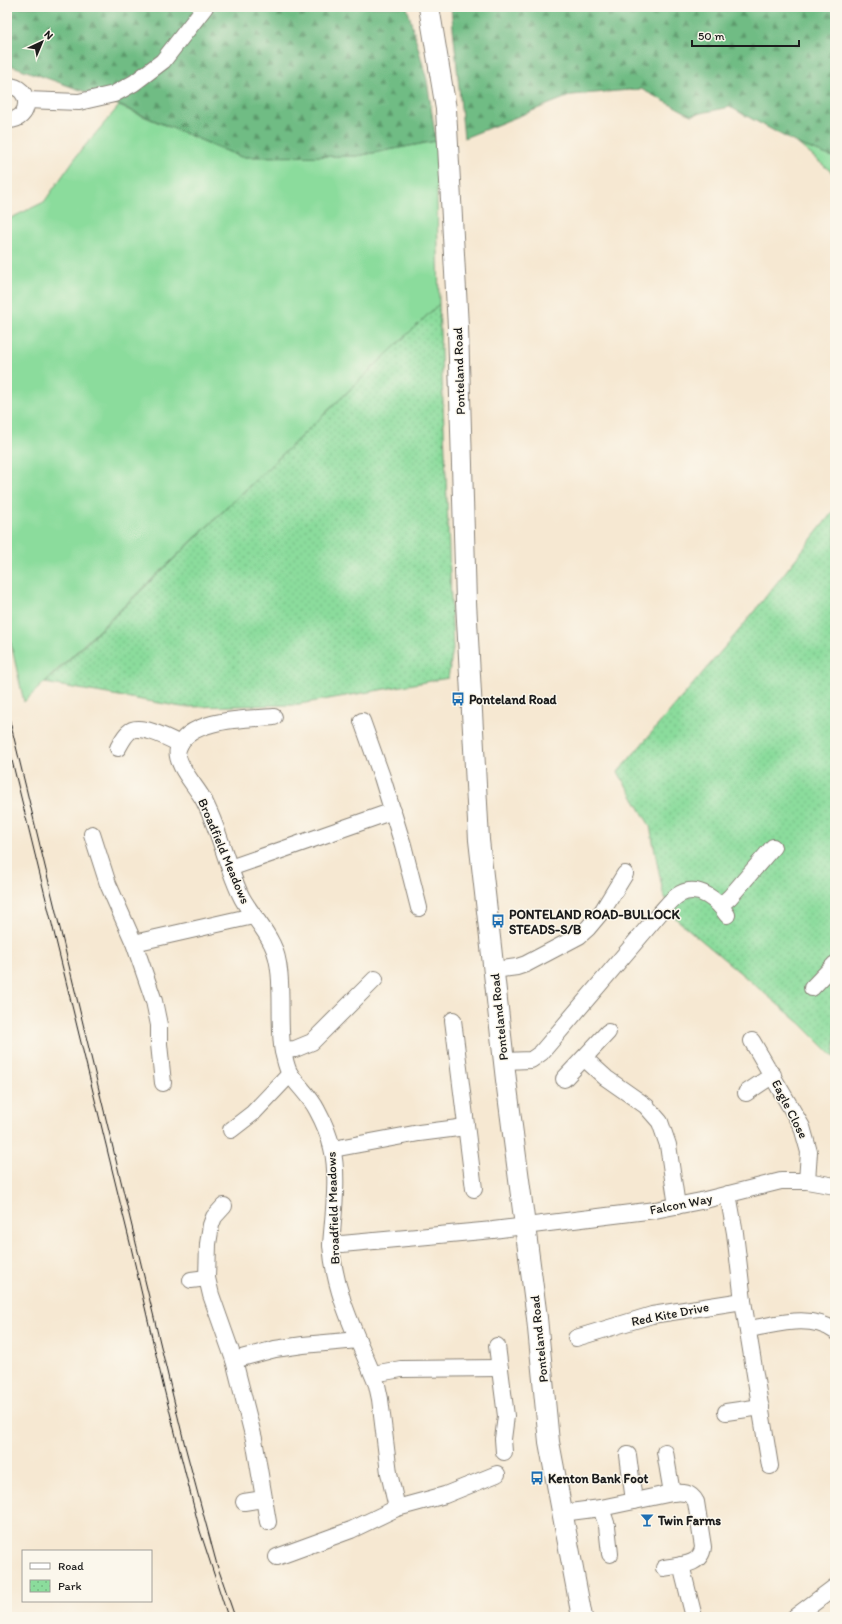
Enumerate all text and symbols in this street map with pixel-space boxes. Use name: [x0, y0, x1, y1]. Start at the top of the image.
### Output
north arrow: [22, 22, 62, 62]
scale bar: [692, 22, 799, 48]
text: N: [41, 28, 56, 42]
text: 50 m: [698, 29, 724, 43]
street label: Ponteland Road: [450, 327, 468, 415]
bus stop icon: Ponteland Road: [450, 691, 466, 707]
place label: Ponteland Road: [469, 692, 558, 707]
street label: Broadfield Meadows: [195, 796, 253, 906]
place label: PONTELAND ROAD-BULLOCK STEADS-S/B: [509, 907, 680, 937]
bus stop icon: PONTELAND ROAD-BULLOCK STEADS-S/B: [490, 913, 506, 929]
street label: Ponteland Road: [487, 973, 511, 1061]
street label: Eagle Close: [769, 1077, 811, 1141]
street label: Broadfield Meadows: [324, 1151, 342, 1265]
street label: Falcon Way: [648, 1191, 714, 1217]
street label: Ponteland Road: [527, 1295, 551, 1383]
street label: Red Kite Drive: [630, 1299, 710, 1329]
bus stop icon: Kenton Bank Foot: [529, 1470, 545, 1486]
place label: Kenton Bank Foot: [548, 1471, 649, 1486]
bar icon: Twin Farms: [639, 1512, 655, 1528]
place label: Twin Farms: [657, 1513, 721, 1528]
legend: [22, 1550, 152, 1602]
text: Road: [58, 1559, 84, 1573]
text: Park: [58, 1579, 82, 1593]

